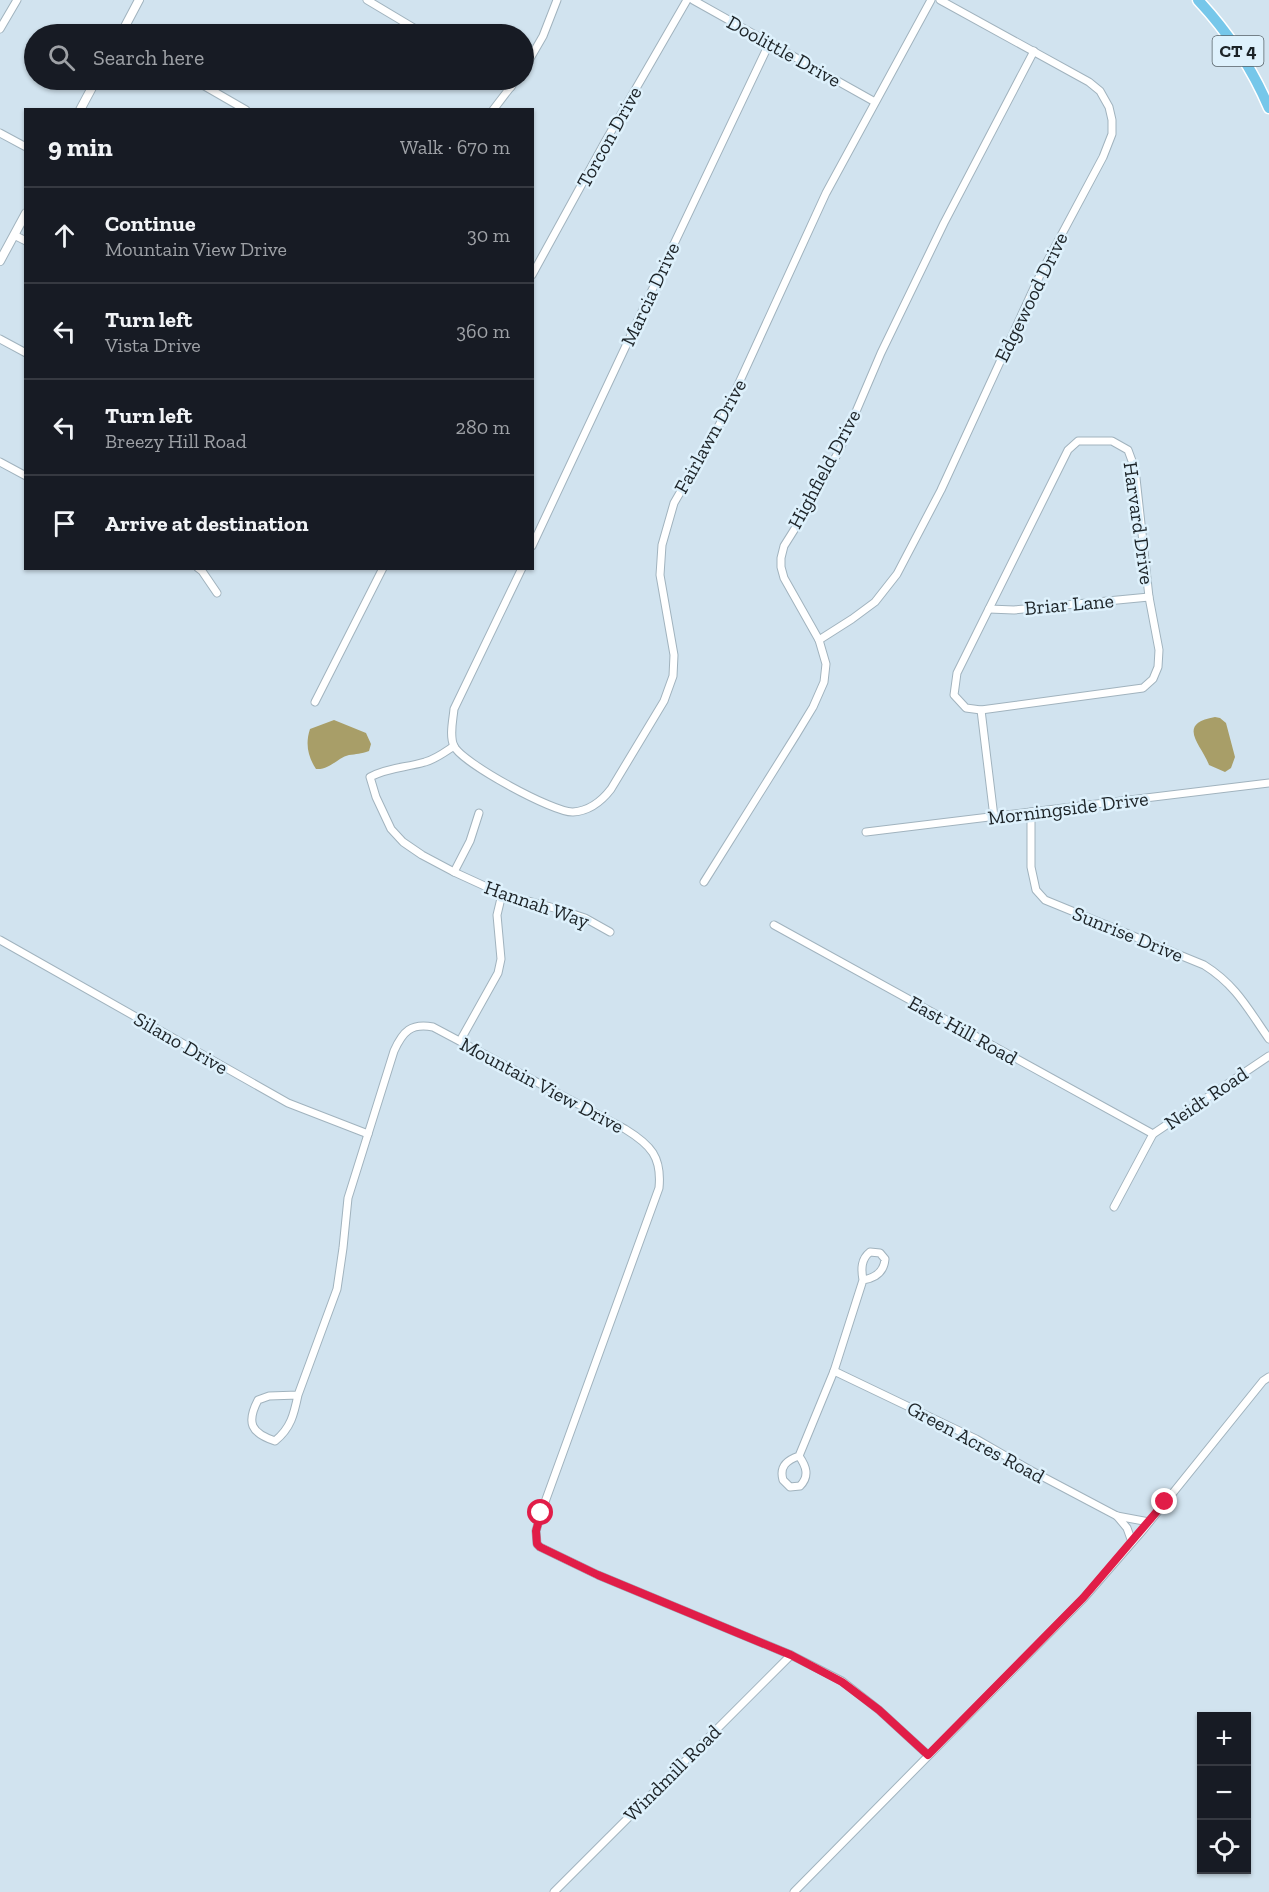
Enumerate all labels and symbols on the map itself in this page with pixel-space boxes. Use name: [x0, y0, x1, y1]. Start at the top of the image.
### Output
street label: Doolittle Drive: [723, 10, 845, 92]
road number: CT 4: [1212, 36, 1264, 66]
street label: Torcon Drive: [571, 82, 647, 192]
street label: Edgewood Drive: [989, 228, 1073, 366]
street label: Marcia Drive: [616, 238, 684, 350]
street label: Fairlawn Drive: [669, 374, 751, 498]
street label: Highfield Drive: [783, 405, 865, 533]
street label: Harvard Drive: [1119, 460, 1159, 586]
street label: Briar Lane: [1023, 588, 1115, 620]
street label: Morningside Drive: [986, 786, 1150, 830]
street label: Hannah Way: [481, 875, 593, 933]
street label: Sunrise Drive: [1069, 901, 1187, 967]
street label: East Hill Road: [904, 990, 1022, 1070]
street label: Silano Drive: [130, 1006, 232, 1080]
street label: Mountain View Drive: [456, 1032, 628, 1138]
street label: Neidt Road: [1160, 1061, 1252, 1135]
street label: Green Acres Road: [903, 1396, 1049, 1488]
route end: [1151, 1488, 1177, 1514]
route start: [527, 1499, 553, 1525]
street label: Windmill Road: [618, 1719, 726, 1827]

